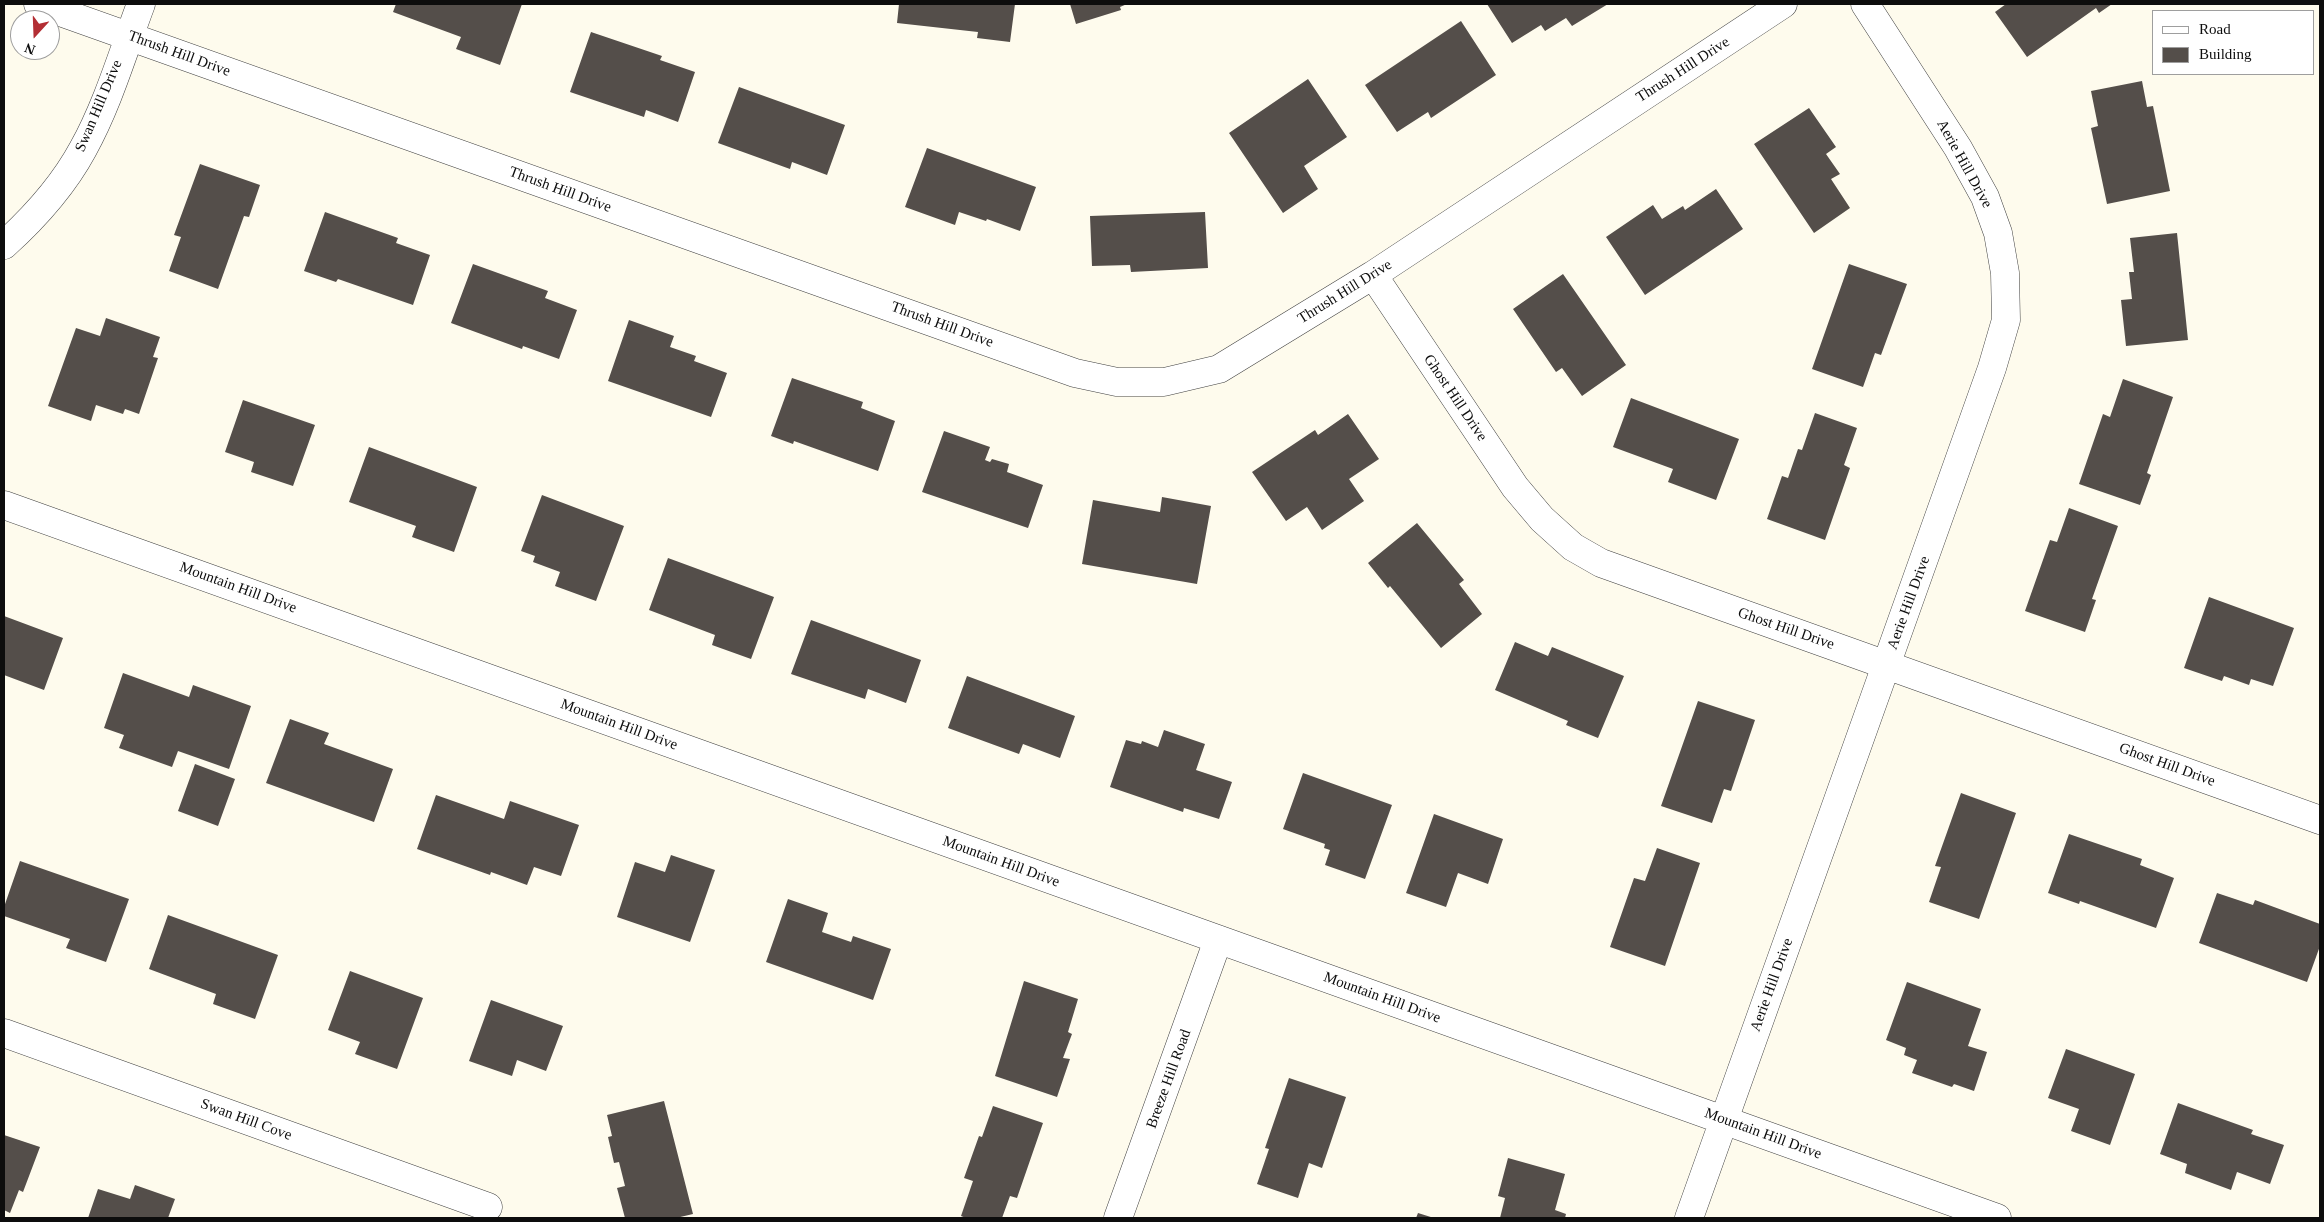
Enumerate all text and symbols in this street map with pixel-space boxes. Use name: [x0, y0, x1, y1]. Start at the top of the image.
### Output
north arrow: [10, 10, 60, 60]
legend: [2152, 10, 2314, 75]
text: Road: [2199, 21, 2231, 37]
street label: Thrush Hill Drive: [125, 27, 233, 81]
street label: Thrush Hill Drive: [1633, 33, 1733, 107]
text: N: [23, 40, 37, 57]
text: Building: [2199, 46, 2252, 62]
street label: Swan Hill Drive: [72, 57, 126, 155]
street label: Aerie Hill Drive: [1932, 117, 1996, 211]
street label: Thrush Hill Drive: [506, 163, 614, 217]
street label: Thrush Hill Drive: [1295, 256, 1395, 328]
street label: Thrush Hill Drive: [888, 298, 996, 352]
street label: Ghost Hill Drive: [1419, 351, 1491, 445]
street label: Aerie Hill Drive: [1884, 554, 1934, 652]
street label: Mountain Hill Drive: [177, 558, 299, 618]
street label: Ghost Hill Drive: [1735, 604, 1837, 654]
street label: Mountain Hill Drive: [558, 695, 680, 755]
street label: Ghost Hill Drive: [2117, 739, 2217, 791]
street label: Mountain Hill Drive: [940, 832, 1062, 892]
street label: Aerie Hill Drive: [1747, 936, 1797, 1034]
street label: Mountain Hill Drive: [1321, 968, 1443, 1028]
street label: Breeze Hill Road: [1143, 1027, 1195, 1131]
street label: Swan Hill Cove: [198, 1095, 294, 1145]
street label: Mountain Hill Drive: [1702, 1104, 1824, 1164]

